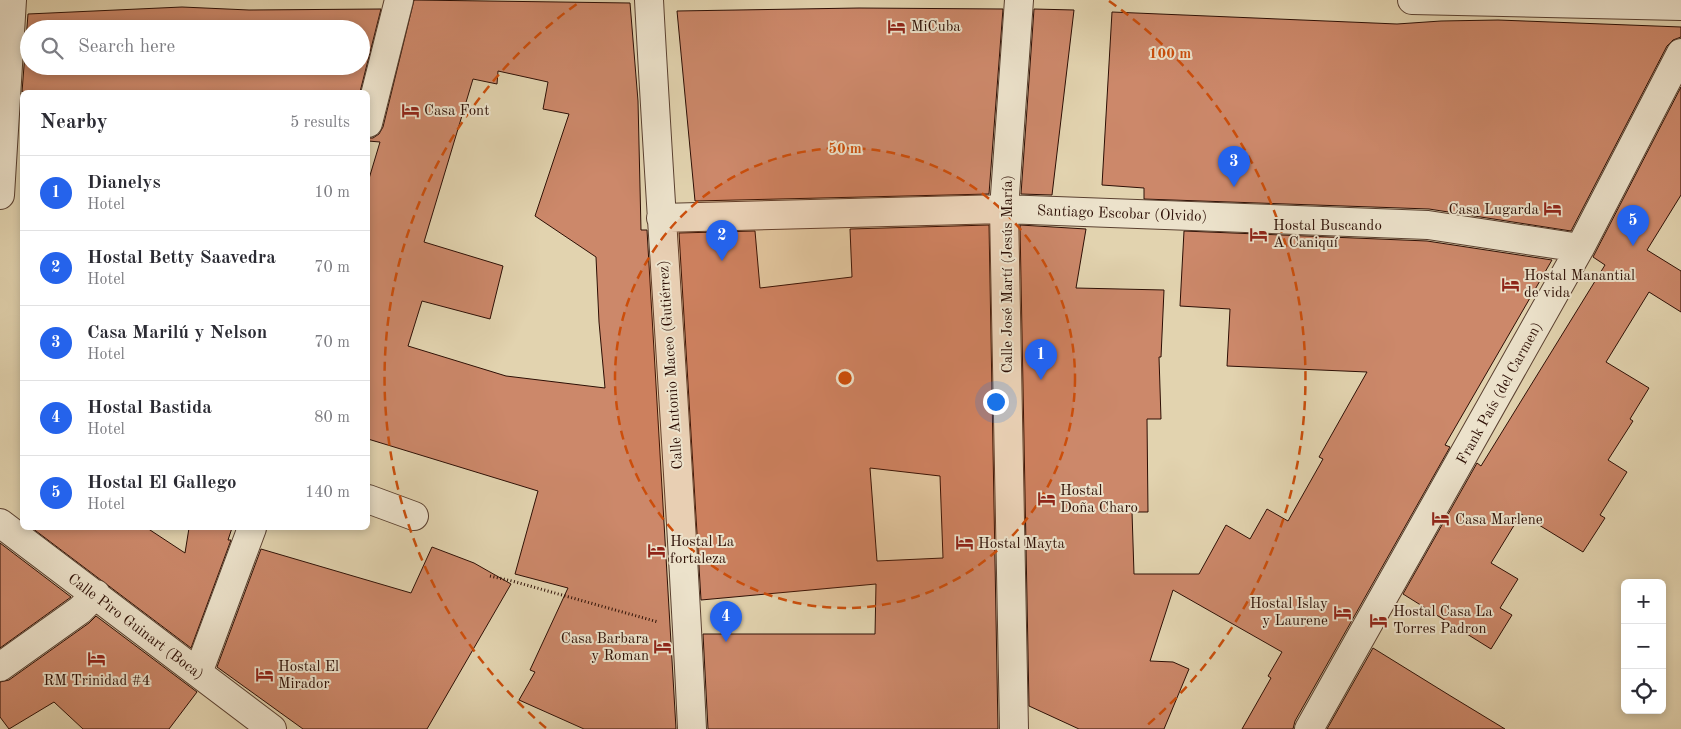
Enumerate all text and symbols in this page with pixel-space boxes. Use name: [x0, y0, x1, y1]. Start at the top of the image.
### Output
hotel icon: MiCuba: [887, 16, 907, 36]
search box: [20, 20, 370, 75]
place label: MiCuba: [911, 20, 961, 35]
icon: search: [38, 34, 66, 62]
text: Search here: [78, 38, 175, 57]
text: 100 m: [1149, 47, 1191, 62]
hotel icon: Casa Font: [400, 100, 420, 120]
place label: Casa Font: [424, 104, 489, 119]
text: Nearby: [40, 112, 108, 133]
text: 5 results: [290, 115, 350, 131]
text: 50 m: [828, 142, 862, 157]
pin: 3: [1218, 146, 1250, 187]
text: Dianelys: [87, 174, 161, 193]
street label: Calle José Martí (Jesús María): [1001, 175, 1016, 373]
text: 1: [51, 185, 61, 201]
text: 10 m: [314, 185, 350, 201]
text: Hotel: [87, 197, 125, 213]
hotel icon: Casa Lugarda: [1543, 199, 1563, 219]
place label: Casa Lugarda: [1448, 203, 1540, 218]
street label: Santiago Escobar (Olvido): [1037, 204, 1207, 225]
pin: 5: [1617, 205, 1649, 246]
place label: Hostal Buscando A Caniquí: [1273, 219, 1382, 251]
pin: 2: [706, 220, 738, 261]
hotel icon: Hostal Buscando A Caniquí: [1249, 224, 1269, 244]
text: Hostal Betty Saavedra: [87, 249, 276, 268]
text: 2: [51, 260, 61, 276]
text: 70 m: [314, 260, 350, 276]
street label: Calle Antonio Maceo (Gutiérrez): [657, 260, 686, 470]
place label: Hostal Manantial de vida: [1524, 269, 1635, 301]
text: Hotel: [87, 272, 125, 288]
hotel icon: Hostal Manantial de vida: [1500, 274, 1520, 294]
street label: Frank País (del Carmen): [1455, 320, 1546, 467]
text: Casa Marilú y Nelson: [87, 324, 267, 343]
text: 3: [51, 335, 61, 351]
text: 70 m: [314, 335, 350, 351]
pin: 1: [1025, 339, 1057, 380]
text: Hotel: [87, 347, 125, 363]
centre of rings: [836, 369, 854, 387]
your location: [983, 389, 1009, 415]
text: Hostal Bastida: [87, 399, 212, 418]
text: 4: [51, 410, 61, 426]
text: 80 m: [314, 410, 350, 426]
text: Hotel: [87, 422, 125, 438]
text: Hostal El Gallego: [87, 474, 237, 493]
place label: Hostal Doña Charo: [1060, 484, 1138, 516]
text: 5: [51, 485, 61, 501]
text: 140 m: [305, 485, 350, 501]
hotel icon: Hostal Doña Charo: [1036, 489, 1056, 509]
text: Hotel: [87, 497, 125, 513]
hotel icon: Casa Marlene: [1431, 509, 1451, 529]
place label: Casa Marlene: [1455, 513, 1543, 528]
hotel icon: Hostal Mayta: [954, 533, 974, 553]
place label: Hostal La fortaleza: [670, 535, 735, 567]
place label: Hostal Mayta: [978, 537, 1066, 552]
hotel icon: Hostal La fortaleza: [646, 540, 666, 560]
street label: Calle Piro Guinart (Boca): [64, 571, 206, 683]
map controls: [1621, 579, 1666, 714]
button: +: [1621, 579, 1666, 624]
place label: Hostal Islay y Laurene: [1250, 597, 1328, 629]
pin: 4: [710, 601, 742, 642]
hotel icon: Hostal Islay y Laurene: [1332, 602, 1352, 622]
place label: Hostal Casa La Torres Padron: [1393, 605, 1493, 637]
hotel icon: Hostal Casa La Torres Padron: [1369, 610, 1389, 630]
button: −: [1621, 624, 1666, 669]
place label: Casa Barbara y Roman: [561, 632, 650, 664]
hotel icon: Casa Barbara y Roman: [653, 637, 673, 657]
hotel icon: RM Trinidad #4: [87, 649, 107, 669]
place label: Hostal El Mirador: [278, 660, 339, 692]
hotel icon: Hostal El Mirador: [254, 665, 274, 685]
button: locate: [1621, 669, 1666, 714]
place label: RM Trinidad #4: [44, 674, 150, 689]

